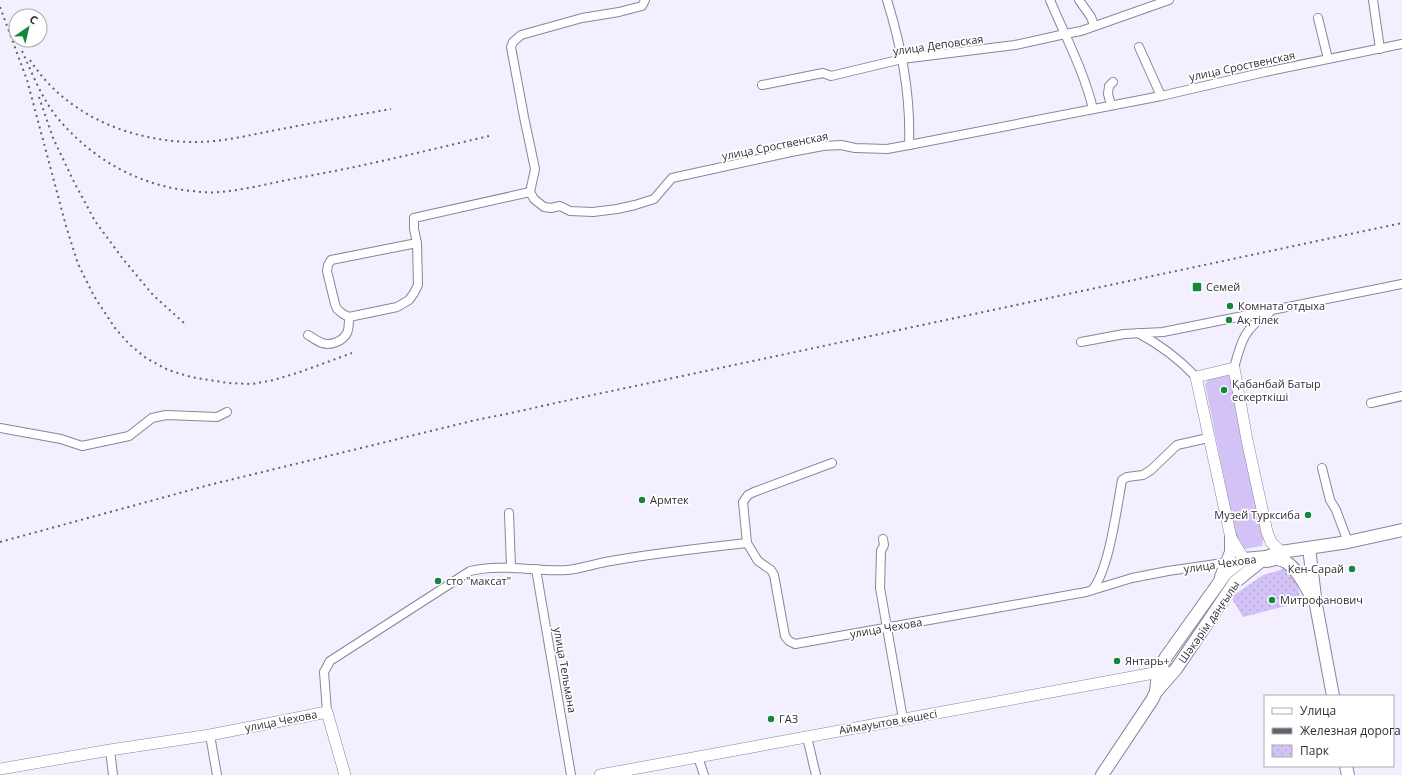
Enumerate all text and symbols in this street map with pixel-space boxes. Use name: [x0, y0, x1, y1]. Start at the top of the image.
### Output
north arrow: [8, 8, 48, 48]
text: С: [27, 11, 41, 27]
street label: улица Деповская: [892, 31, 984, 58]
street label: улица Сроственская: [1188, 47, 1296, 84]
street label: улица Сроственская: [720, 128, 829, 163]
place label: Семей: [1206, 279, 1240, 294]
marker: Семей: [1191, 281, 1203, 293]
place label: Комната отдыха: [1238, 298, 1325, 313]
marker: Комната отдыха: [1225, 301, 1235, 311]
place label: Ақ тілек: [1237, 312, 1279, 327]
marker: Ақ тілек: [1224, 315, 1234, 325]
place label: Қабанбай Батыр ескерткіші: [1232, 376, 1321, 404]
marker: Қабанбай Батыр ескерткіші: [1219, 385, 1229, 395]
place label: Армтек: [650, 492, 689, 507]
marker: Армтек: [637, 495, 647, 505]
place label: Музей Турксиба: [1214, 507, 1300, 522]
marker: Музей Турксиба: [1303, 510, 1313, 520]
street label: улица Чехова: [1183, 551, 1257, 576]
place label: Кен-Сарай: [1288, 561, 1344, 576]
marker: Кен-Сарай: [1347, 564, 1357, 574]
place label: сто "максат": [446, 573, 511, 588]
marker: сто "максат": [433, 576, 443, 586]
street label: Шәкәрім даңғылы: [1175, 578, 1243, 666]
place label: Митрофанович: [1280, 592, 1363, 607]
marker: Митрофанович: [1267, 595, 1277, 605]
street label: улица Чехова: [849, 614, 923, 641]
street label: улица Тельмана: [551, 626, 580, 714]
place label: Янтарь+: [1125, 653, 1170, 668]
marker: Янтарь+: [1112, 656, 1122, 666]
legend: [1264, 695, 1394, 767]
text: Улица: [1300, 702, 1336, 719]
street label: Аймауытов көшесі: [838, 705, 938, 738]
street label: улица Чехова: [244, 706, 318, 735]
place label: ГАЗ: [779, 711, 798, 726]
marker: ГАЗ: [766, 714, 776, 724]
text: Железная дорога: [1300, 722, 1401, 739]
text: Парк: [1300, 742, 1330, 759]

